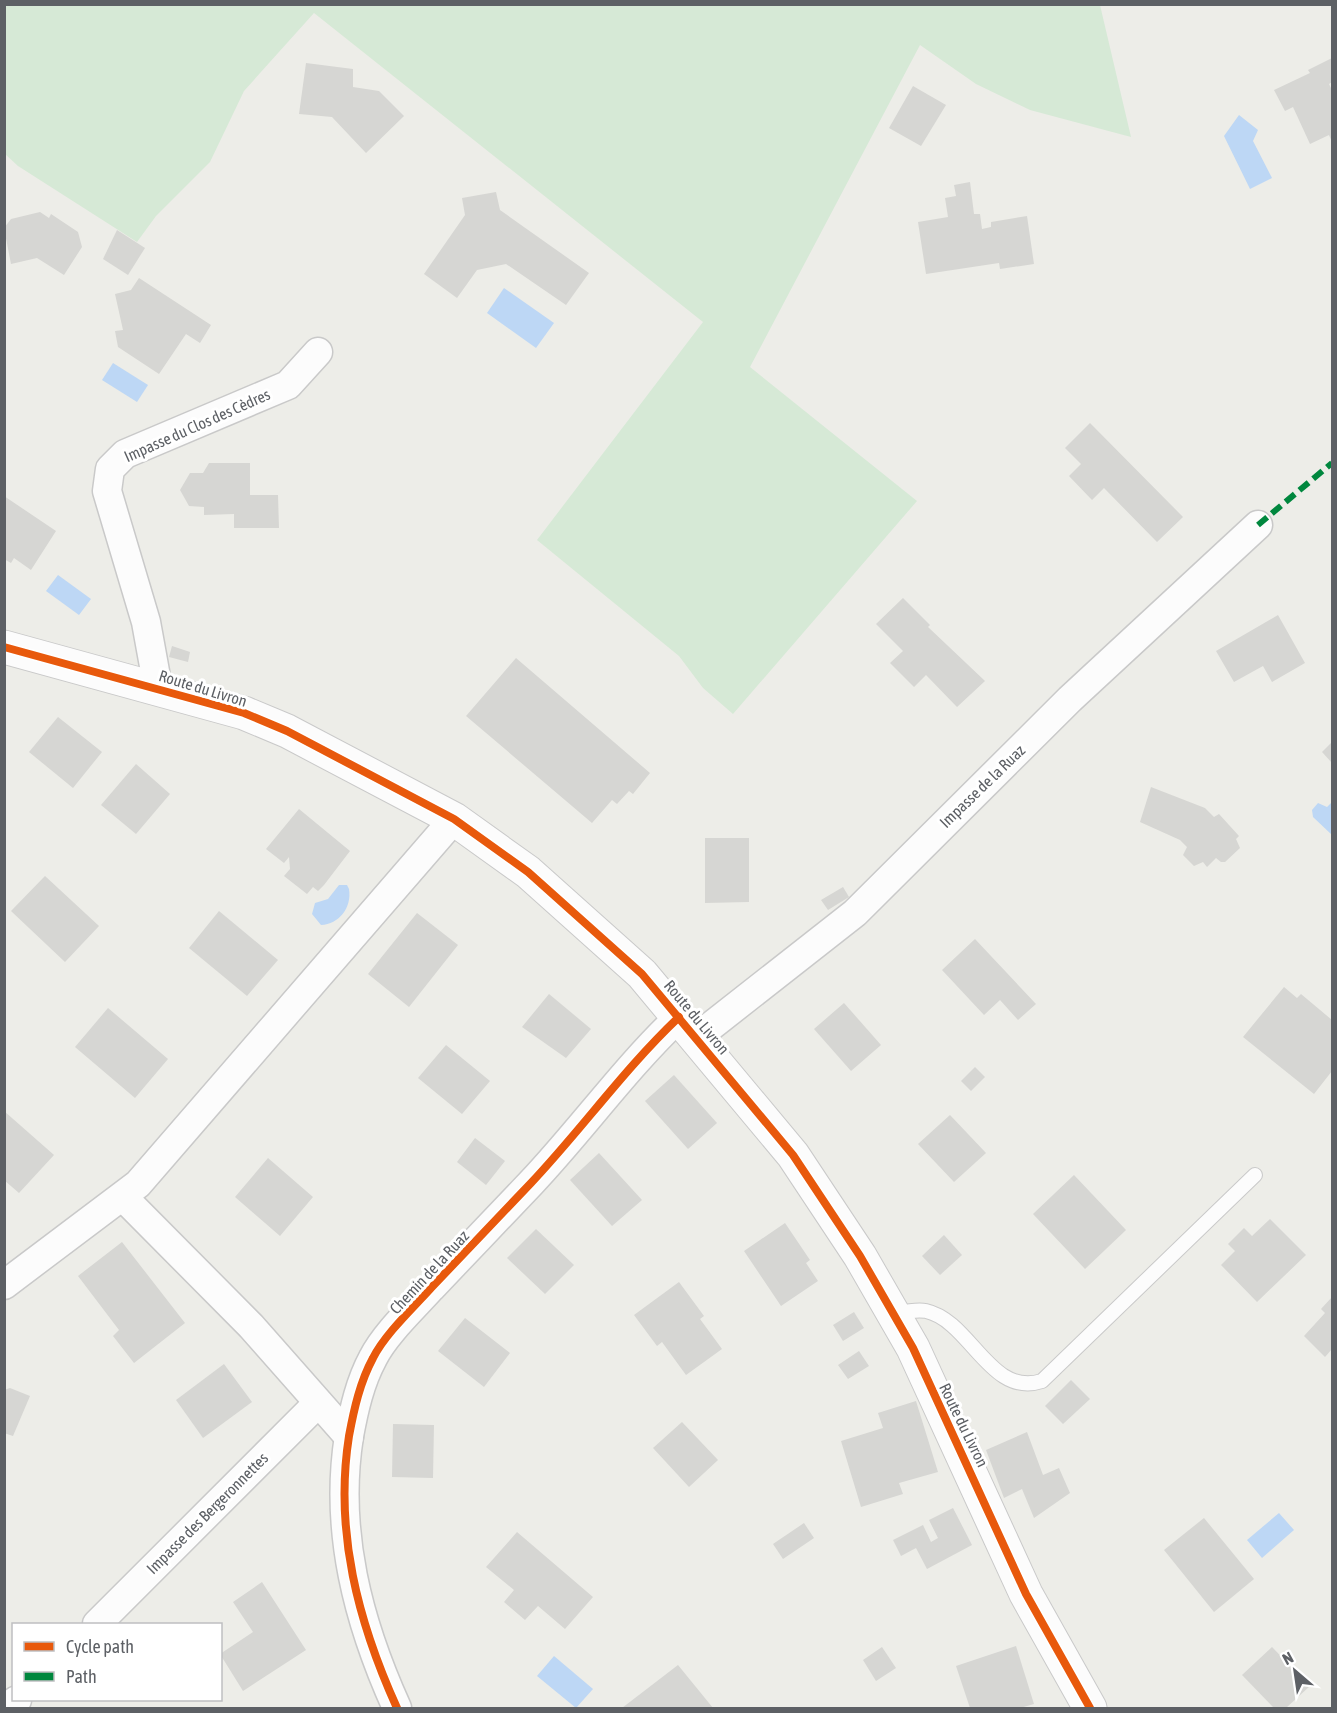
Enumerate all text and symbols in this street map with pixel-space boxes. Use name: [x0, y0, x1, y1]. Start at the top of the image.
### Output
street label: Impasse du Clos des Cèdres: [121, 385, 273, 466]
street label: Route du Livron: [157, 666, 249, 710]
street label: Impasse de la Ruaz: [936, 741, 1029, 832]
street label: Route du Livron: [661, 976, 733, 1058]
street label: Chemin de la Ruaz: [386, 1226, 472, 1317]
street label: Route du Livron: [936, 1380, 992, 1470]
street label: Impasse des Bergeronnettes: [143, 1448, 272, 1578]
legend: [12, 1623, 222, 1701]
text: Cycle path: [66, 1636, 134, 1657]
north arrow: [1265, 1641, 1325, 1701]
text: N: [1279, 1648, 1296, 1668]
text: Path: [66, 1666, 97, 1687]

